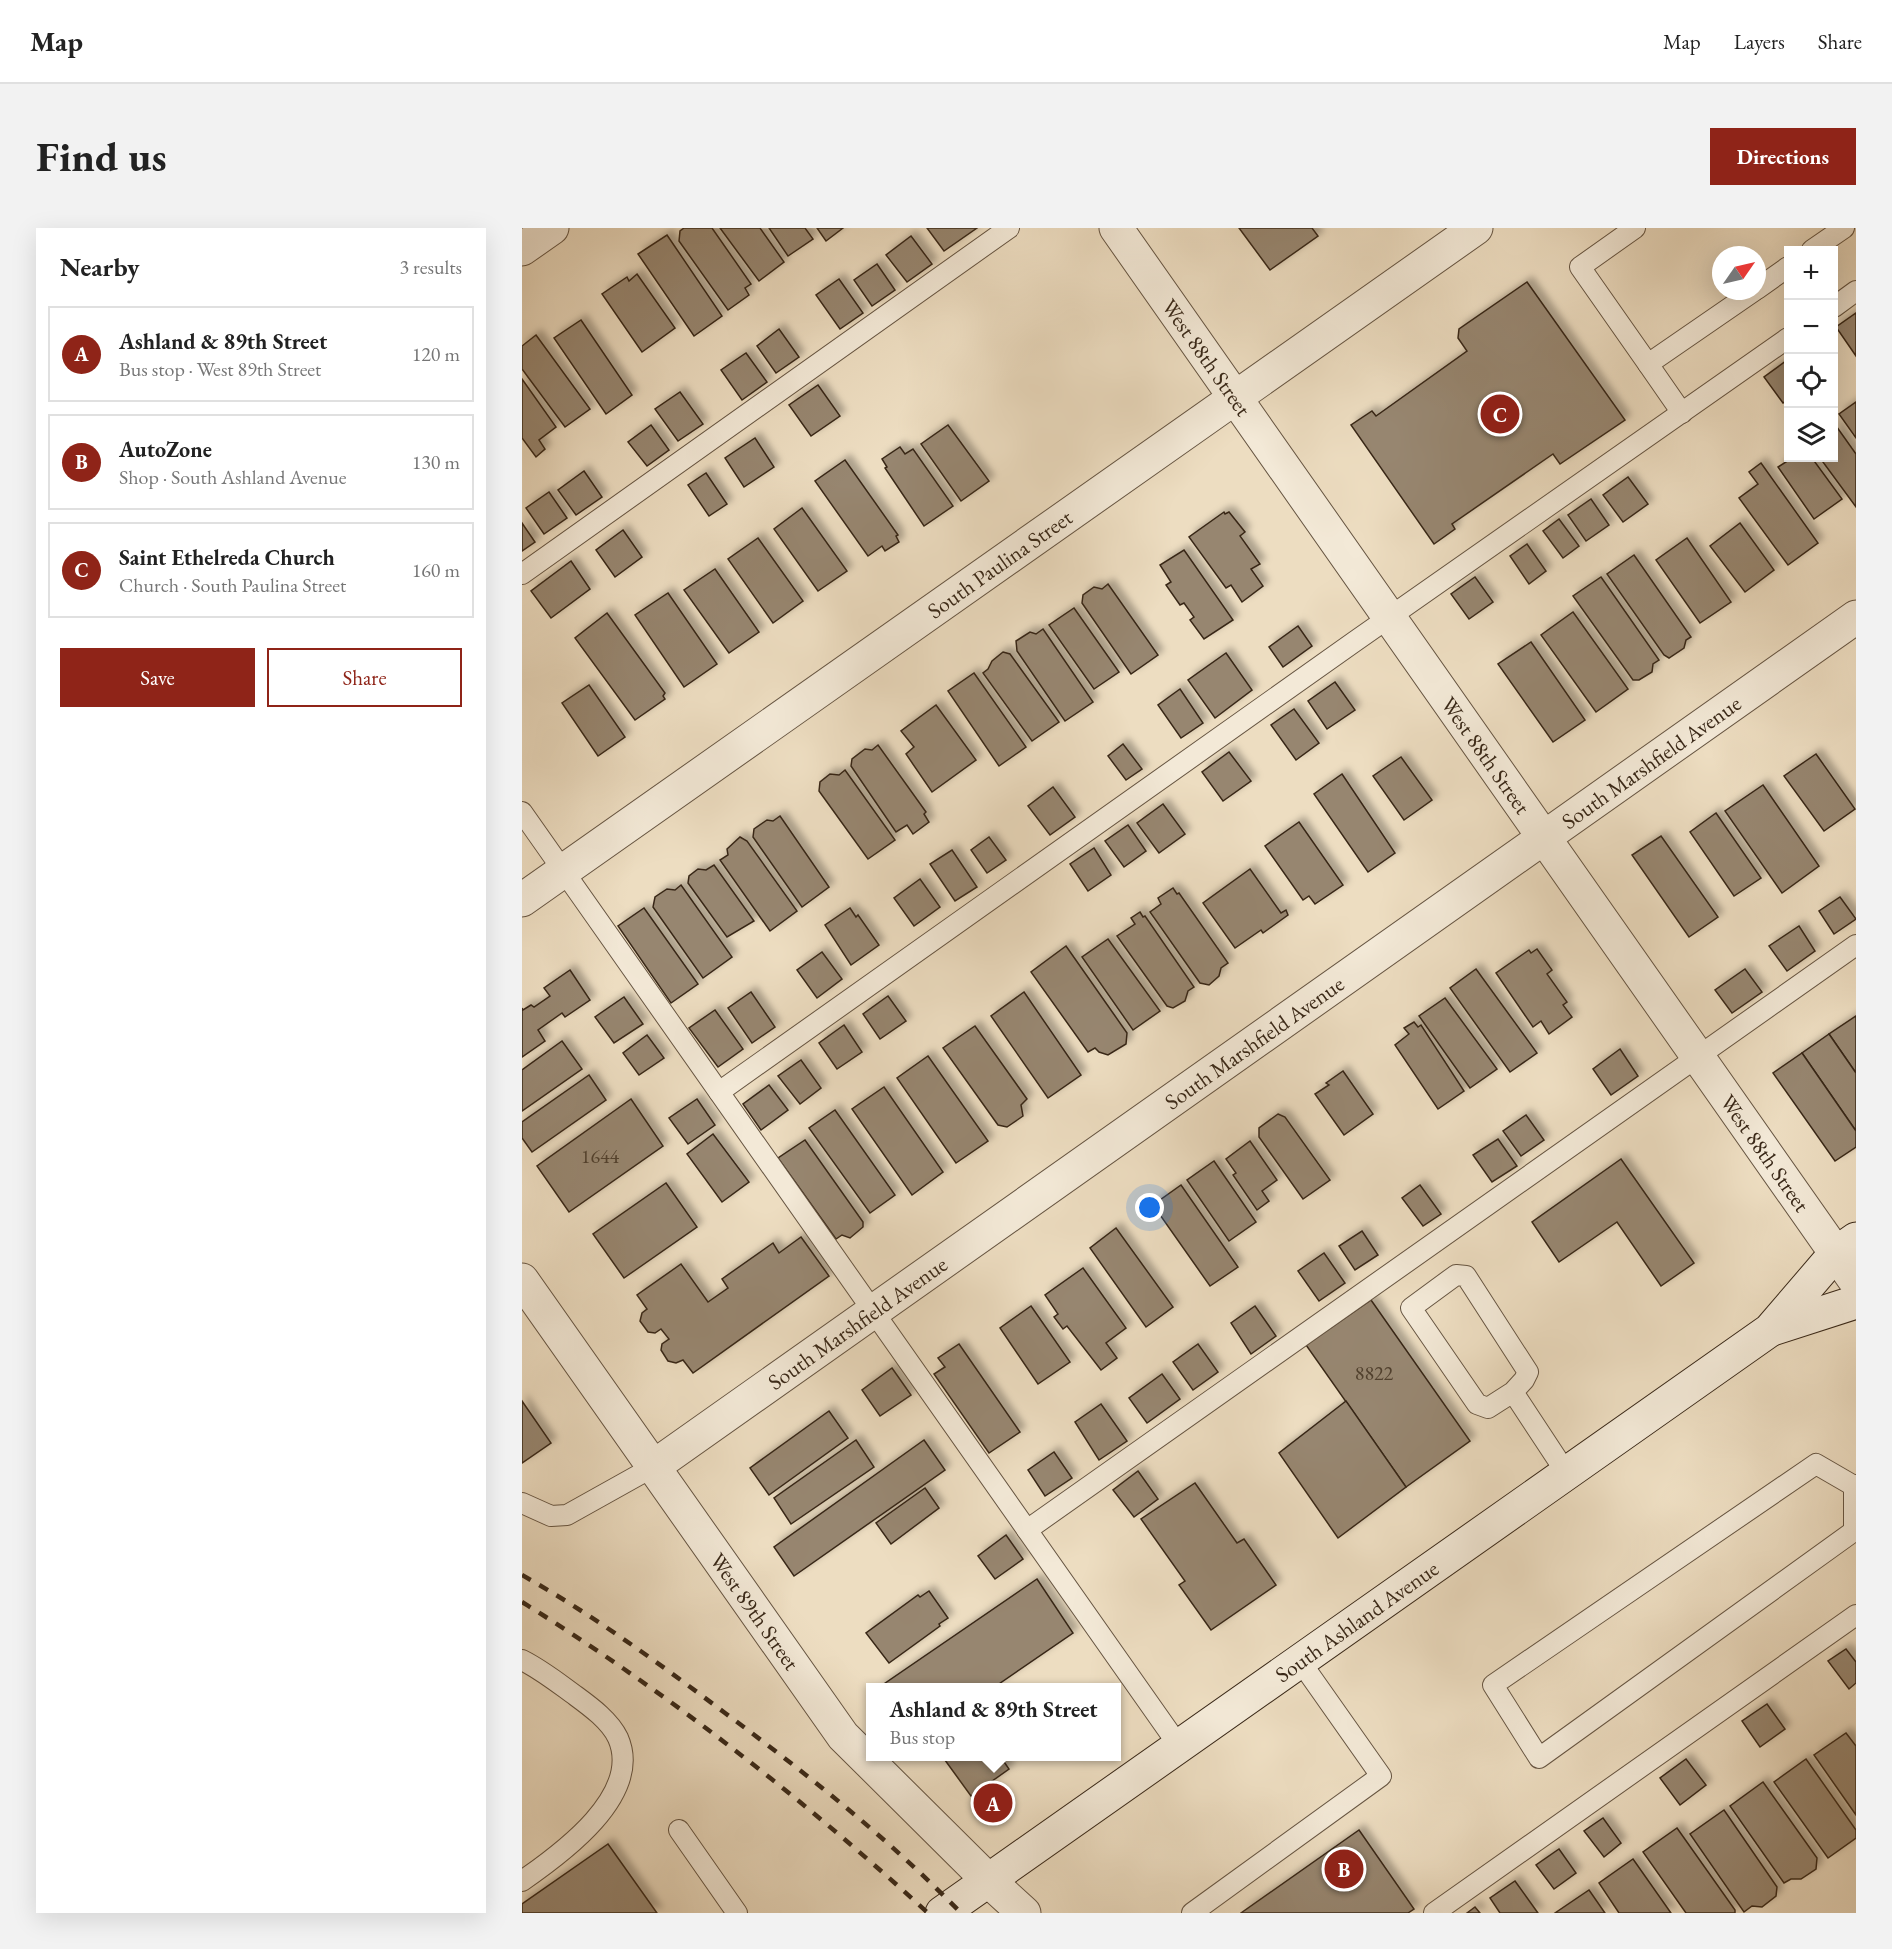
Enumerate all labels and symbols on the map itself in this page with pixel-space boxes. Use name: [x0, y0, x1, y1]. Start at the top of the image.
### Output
north arrow: [1712, 246, 1766, 300]
street label: West 88th Street: [1155, 293, 1258, 422]
pin: C: [1480, 392, 1520, 436]
street label: South Paulina Street: [922, 503, 1078, 625]
street label: South Marshfield Avenue: [1556, 689, 1747, 836]
street label: West 88th Street: [1434, 691, 1537, 820]
street label: South Marshfield Avenue: [1159, 969, 1350, 1116]
street label: West 88th Street: [1714, 1089, 1816, 1218]
house number: 1644: [581, 1143, 620, 1169]
your location: [1135, 1193, 1164, 1222]
street label: South Marshfield Avenue: [762, 1249, 953, 1397]
house number: 8822: [1355, 1360, 1394, 1386]
street label: West 89th Street: [703, 1547, 806, 1676]
street label: South Ashland Avenue: [1269, 1554, 1445, 1689]
pin: A: [974, 1780, 1012, 1826]
pin: B: [1324, 1846, 1364, 1892]

